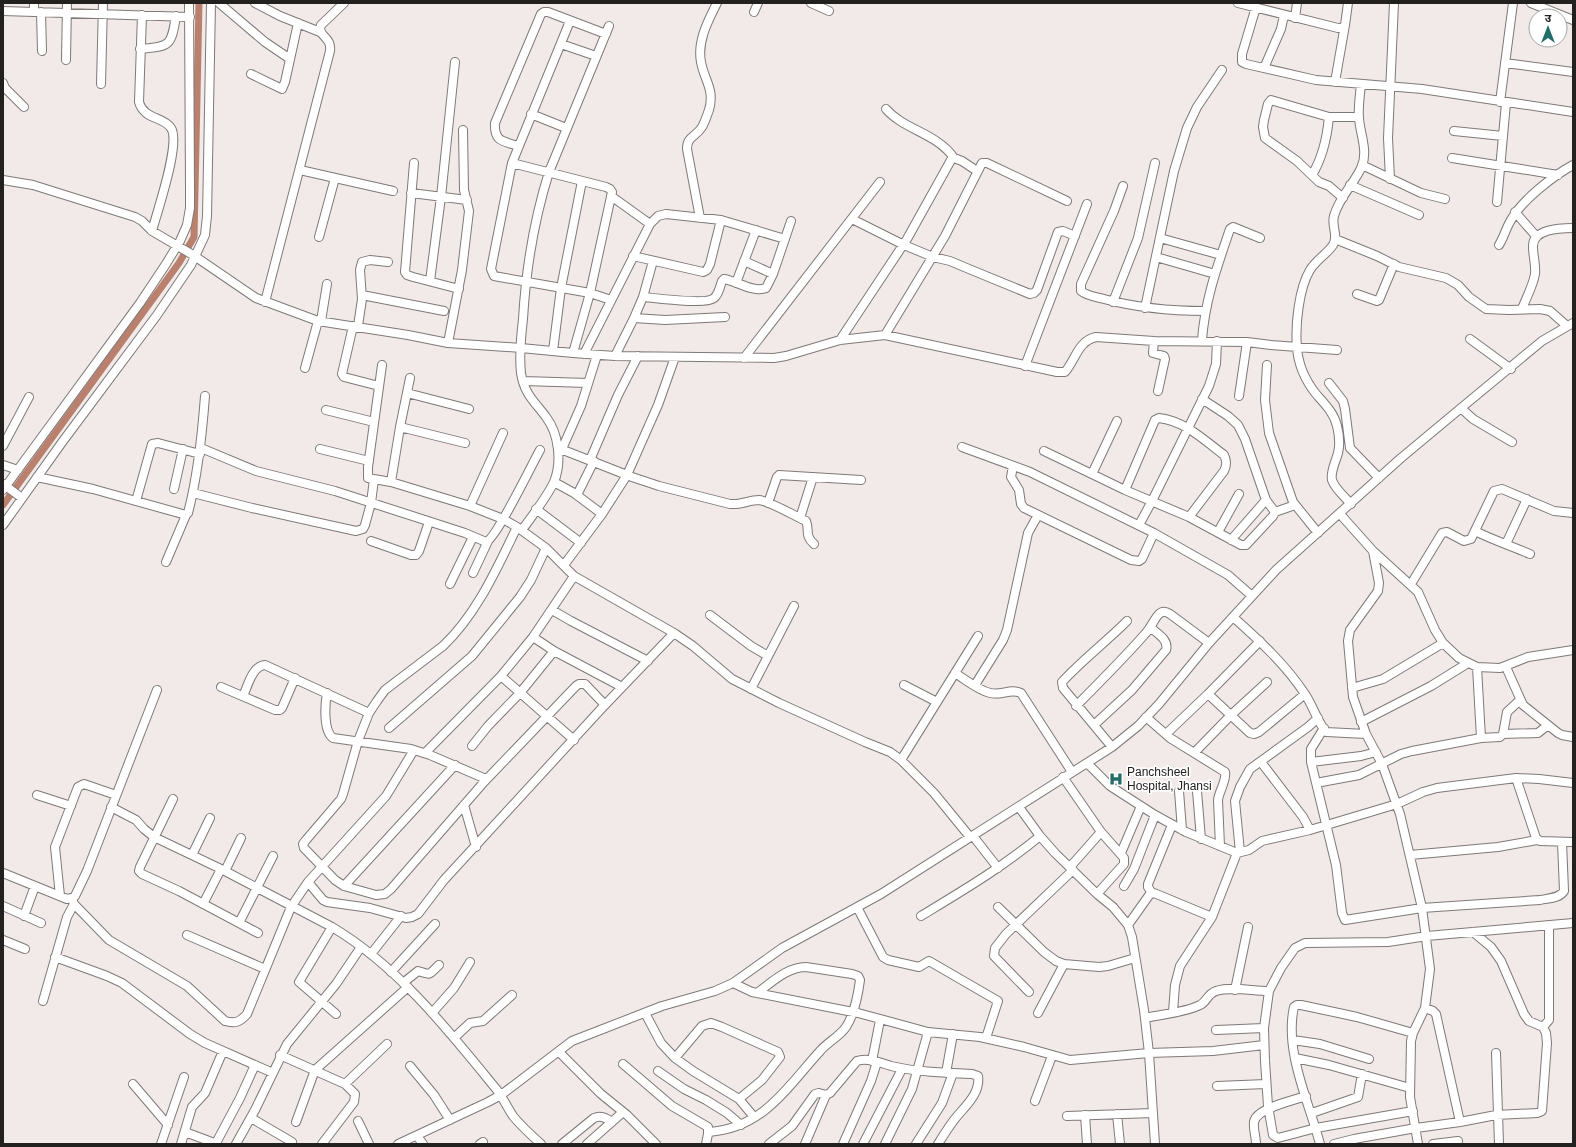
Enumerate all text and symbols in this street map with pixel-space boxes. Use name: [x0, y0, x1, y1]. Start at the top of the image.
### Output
north arrow: [1528, 8, 1568, 48]
text: उ: [1545, 12, 1552, 24]
place label: Panchsheel Hospital, Jhansi: [1127, 765, 1212, 793]
hospital icon: Panchsheel Hospital, Jhansi: [1108, 771, 1124, 787]

